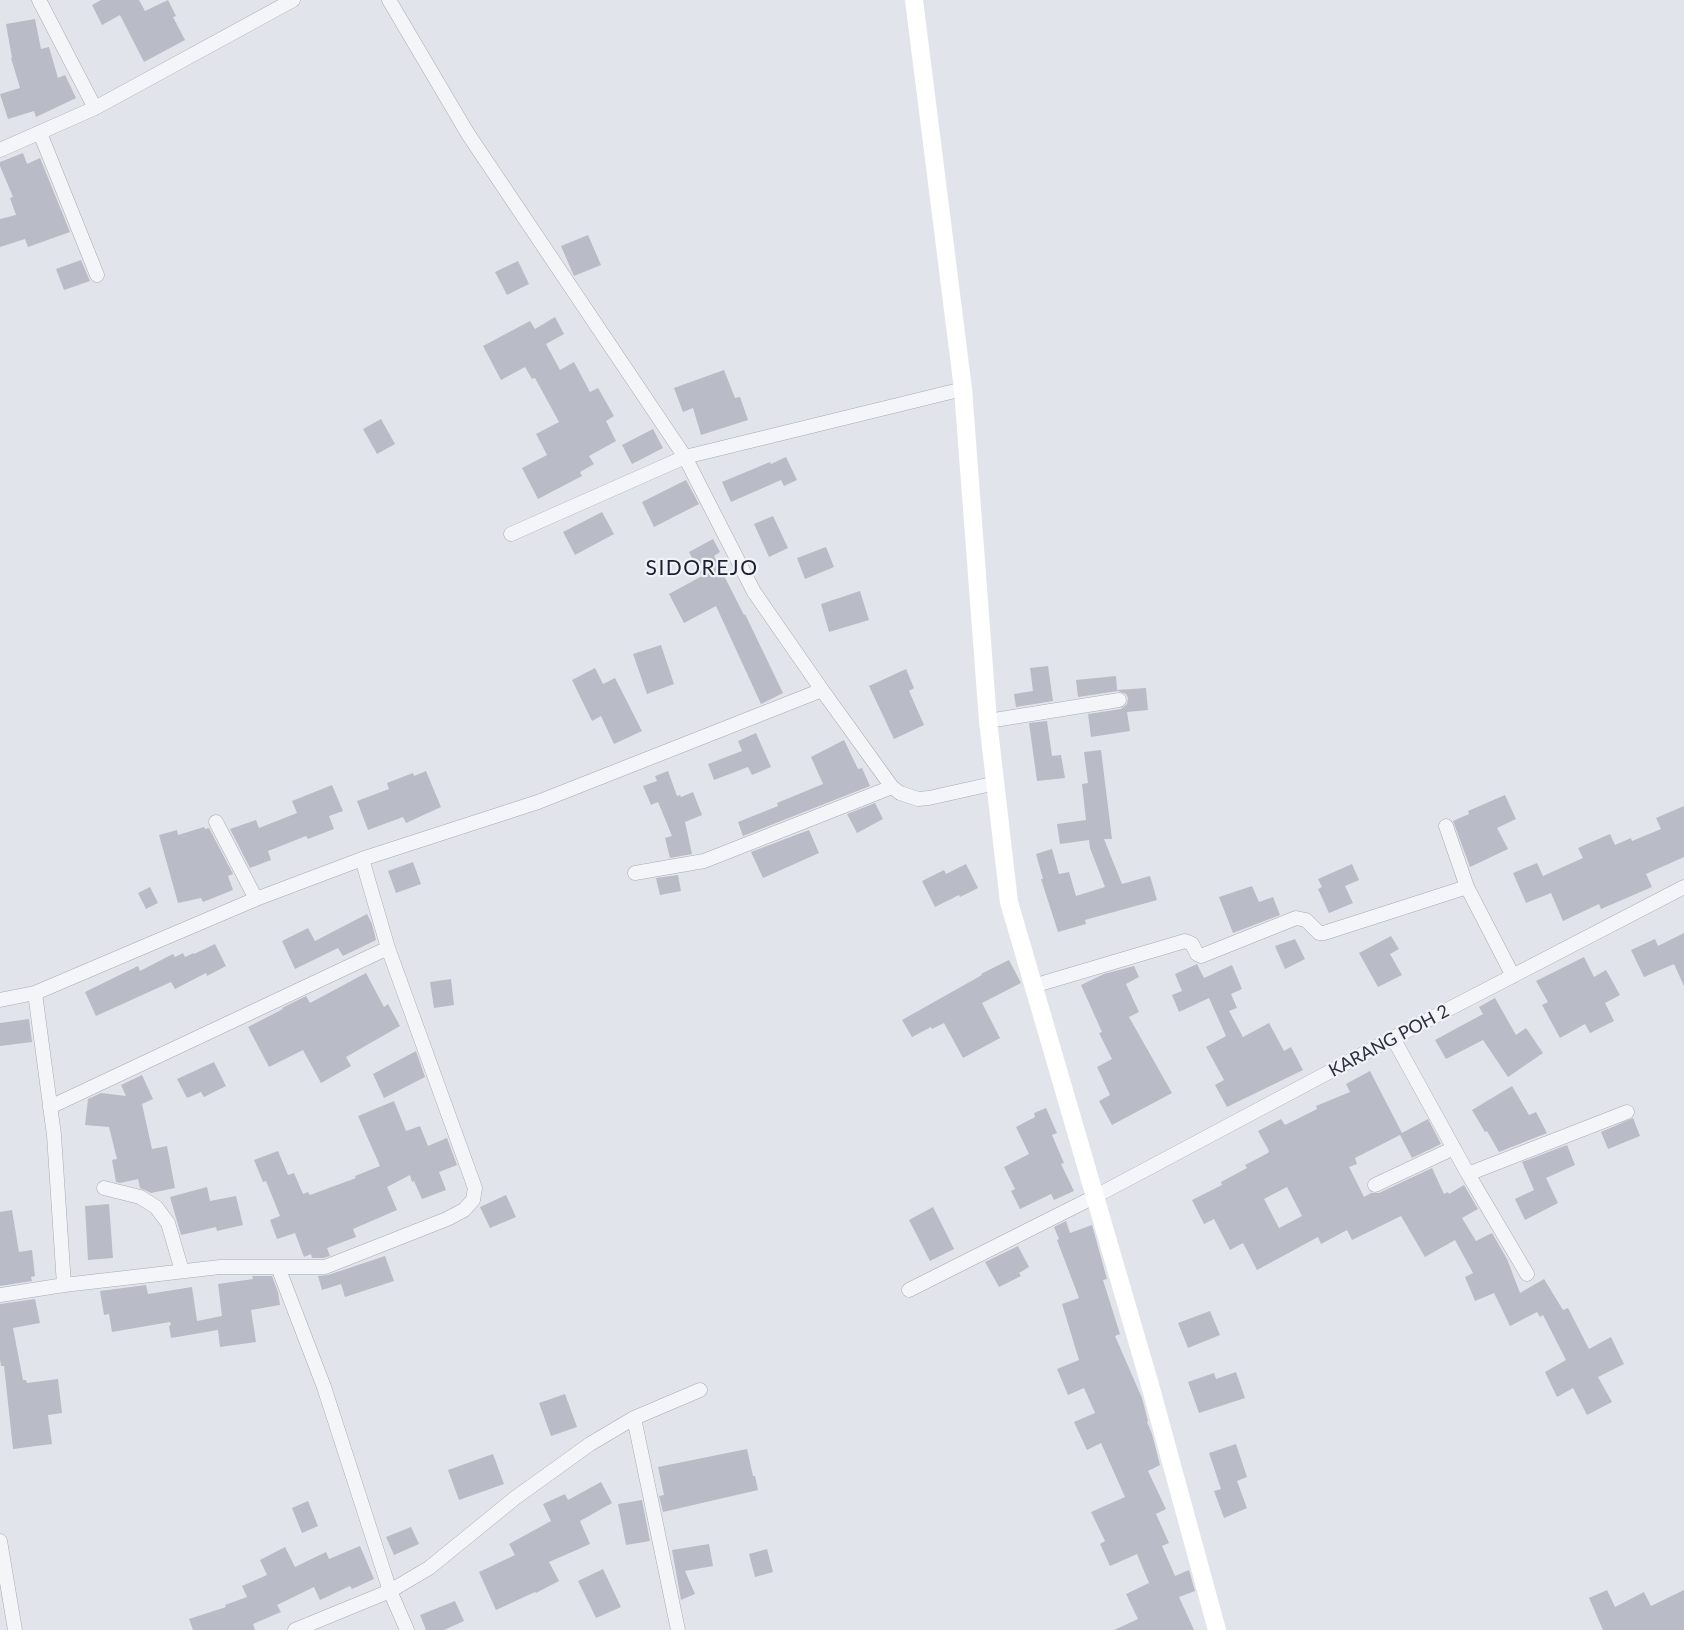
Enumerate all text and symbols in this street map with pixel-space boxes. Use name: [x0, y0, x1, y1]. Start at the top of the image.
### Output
district label: SIDOREJO: [645, 555, 759, 581]
street label: KARANG POH 2: [1325, 1000, 1453, 1082]

